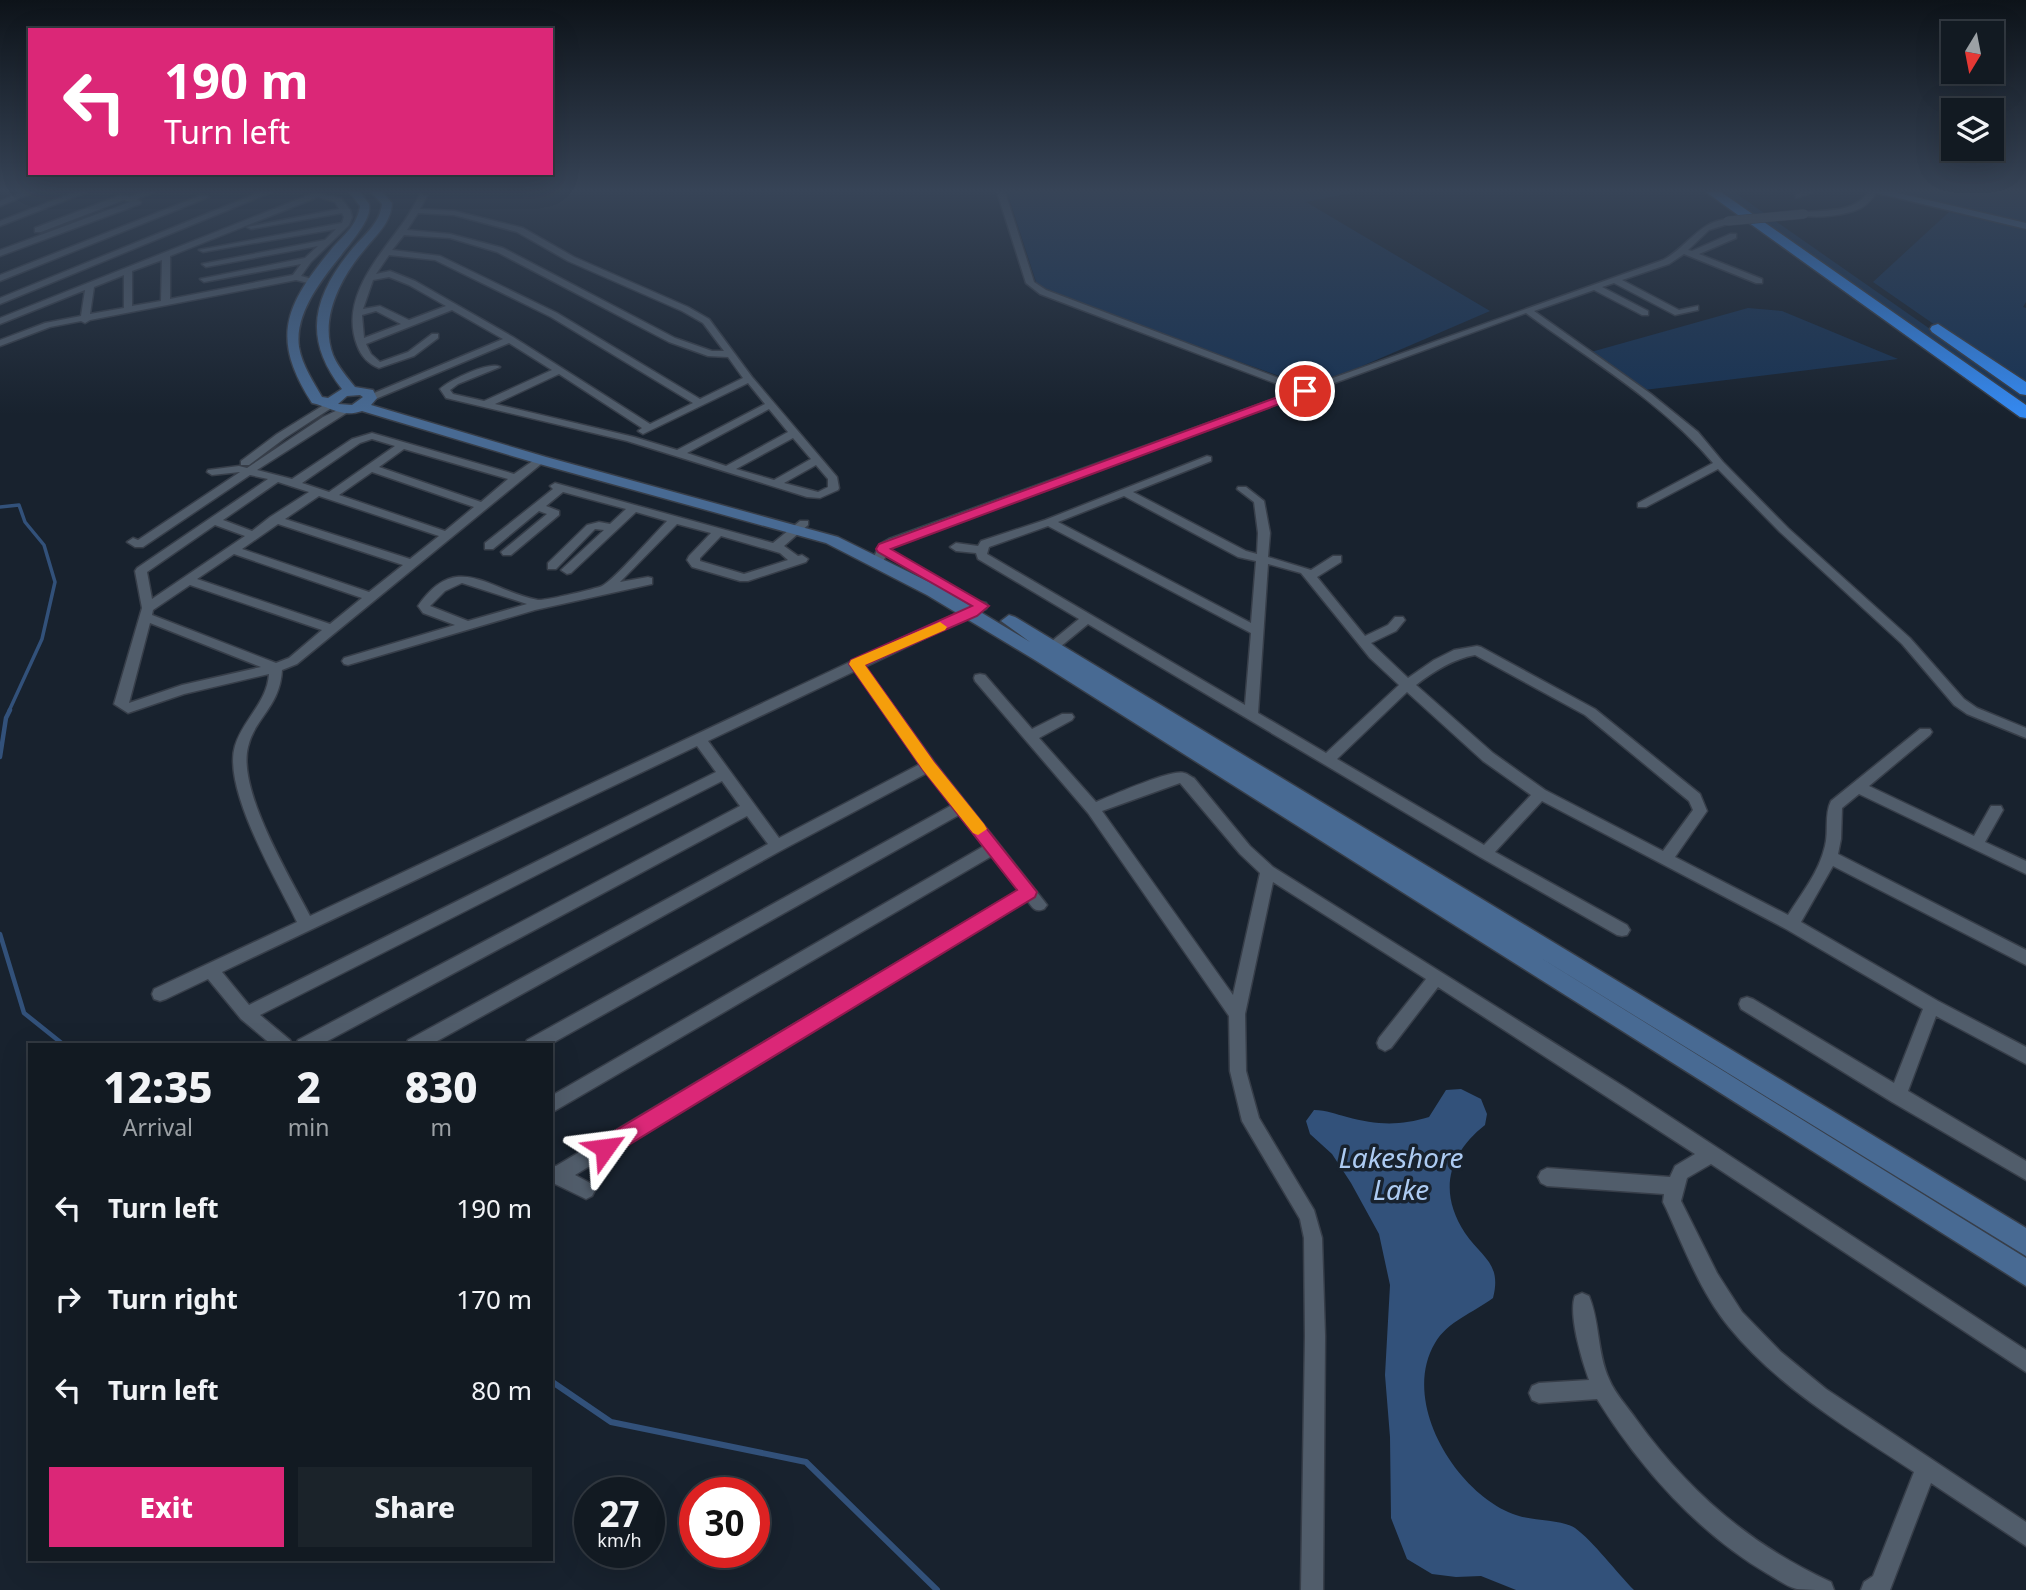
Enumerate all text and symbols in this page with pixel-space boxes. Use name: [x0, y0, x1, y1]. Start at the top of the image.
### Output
north arrow: [1941, 21, 2004, 84]
map controls: [1941, 21, 2004, 161]
text: 190 m: [164, 47, 309, 113]
icon: left: [49, 56, 140, 147]
button: layers: [1941, 98, 2004, 161]
text: Turn left: [164, 110, 290, 153]
pin: [1275, 361, 1335, 421]
icon: arrive: [1286, 372, 1324, 410]
text: 12:35: [103, 1058, 212, 1115]
text: 2: [296, 1058, 321, 1115]
text: 830: [405, 1058, 478, 1115]
text: Arrival: [123, 1111, 193, 1143]
text: min: [288, 1111, 329, 1143]
text: m: [430, 1111, 452, 1143]
position arrow: [568, 1111, 642, 1185]
water label: Lakeshore Lake: [1338, 1138, 1464, 1208]
icon: left: [49, 1189, 87, 1227]
text: Turn left: [108, 1190, 219, 1226]
text: 190 m: [456, 1190, 532, 1226]
icon: right: [49, 1280, 87, 1318]
text: Turn right: [108, 1281, 238, 1317]
text: 170 m: [456, 1281, 532, 1317]
icon: left: [49, 1371, 87, 1409]
text: Turn left: [108, 1372, 219, 1408]
text: 80 m: [471, 1372, 532, 1408]
button: Exit: [49, 1467, 284, 1547]
button: Share: [298, 1467, 532, 1547]
speed limit sign: 30: [679, 1477, 770, 1568]
text: 27: [599, 1490, 640, 1537]
text: km/h: [597, 1528, 642, 1552]

